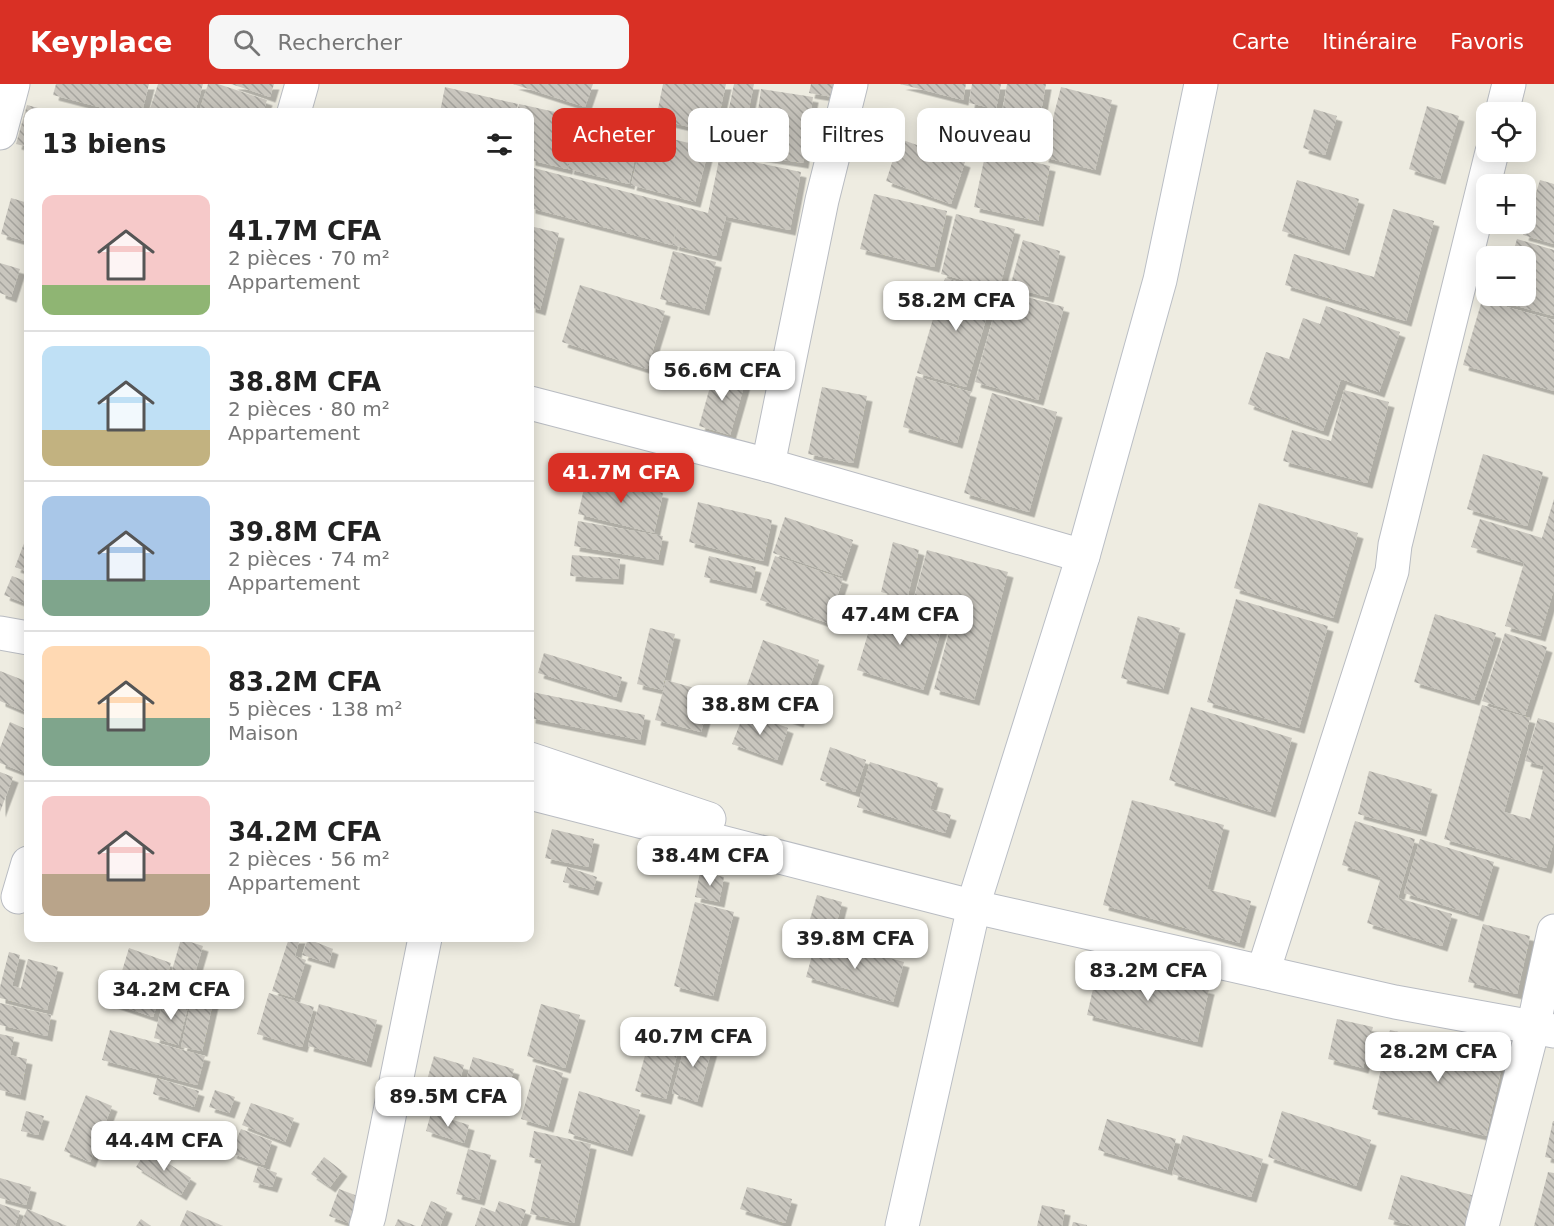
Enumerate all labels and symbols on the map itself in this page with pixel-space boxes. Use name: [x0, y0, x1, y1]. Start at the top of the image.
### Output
pin: 58.2M CFA: [887, 281, 1025, 332]
pin: 56.6M CFA: [653, 351, 791, 402]
pin: 41.7M CFA: [552, 453, 690, 504]
pin: 47.4M CFA: [831, 595, 969, 646]
pin: 38.8M CFA: [691, 685, 829, 736]
pin: 38.4M CFA: [641, 836, 779, 887]
pin: 39.8M CFA: [786, 919, 924, 970]
pin: 83.2M CFA: [1079, 951, 1217, 1002]
pin: 34.2M CFA: [102, 970, 240, 1021]
pin: 40.7M CFA: [624, 1017, 762, 1068]
pin: 28.2M CFA: [1369, 1032, 1507, 1083]
pin: 89.5M CFA: [379, 1077, 517, 1128]
pin: 44.4M CFA: [95, 1121, 233, 1172]

